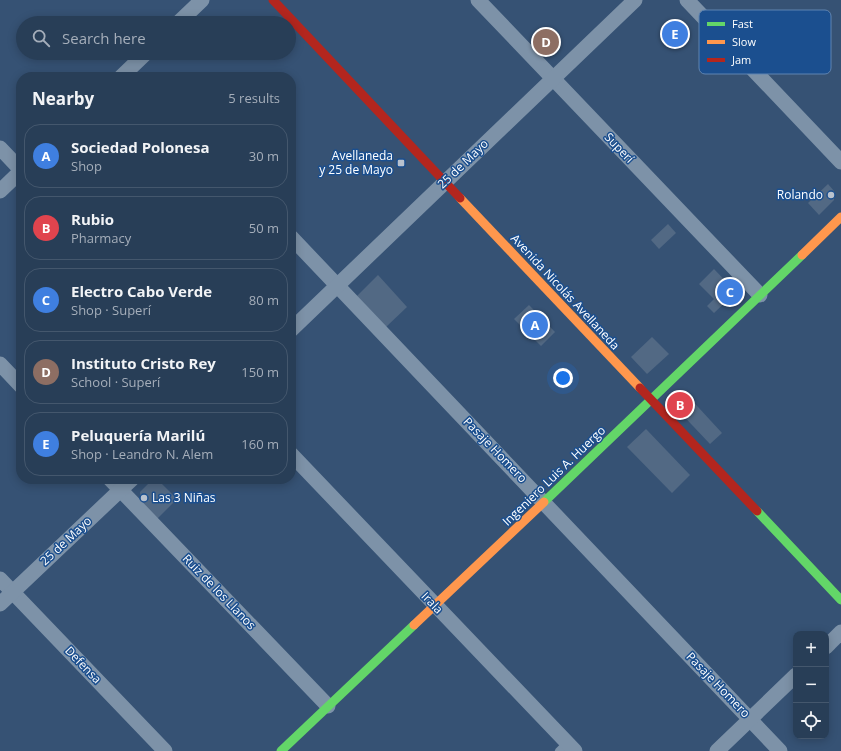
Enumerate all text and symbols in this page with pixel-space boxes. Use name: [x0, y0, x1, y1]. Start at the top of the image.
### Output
legend: [699, 10, 831, 74]
search box: [16, 16, 296, 60]
text: Fast: [732, 16, 753, 31]
pin: E: [662, 19, 688, 49]
icon: search: [30, 27, 52, 49]
pin: D: [533, 27, 559, 57]
text: Search here: [62, 28, 146, 48]
text: Slow: [732, 34, 756, 49]
text: Jam: [731, 52, 751, 67]
text: Nearby: [32, 87, 94, 110]
text: 5 results: [228, 89, 280, 107]
street label: Superí: [601, 129, 639, 167]
street label: 25 de Mayo: [433, 135, 492, 192]
text: Sociedad Polonesa: [71, 137, 209, 157]
text: A: [42, 147, 50, 165]
text: 30 m: [249, 147, 279, 165]
place label: Avellaneda y 25 de Mayo: [319, 147, 393, 178]
text: Shop: [71, 157, 102, 175]
marker: Avellaneda y 25 de Mayo: [396, 158, 406, 168]
place label: Rolando: [777, 186, 823, 203]
marker: Rolando: [826, 190, 836, 200]
text: Rubio: [71, 209, 114, 229]
text: B: [42, 219, 50, 237]
text: 50 m: [249, 219, 279, 237]
text: Pharmacy: [71, 229, 131, 247]
street label: Avenida Nicolás Avellaneda: [508, 231, 622, 353]
pin: C: [717, 277, 743, 307]
text: Electro Cabo Verde: [71, 281, 212, 301]
text: C: [42, 291, 50, 309]
text: 80 m: [249, 291, 279, 309]
text: Shop · Superí: [71, 301, 151, 319]
pin: A: [522, 310, 548, 340]
text: Instituto Cristo Rey: [71, 353, 216, 373]
text: D: [41, 363, 51, 381]
text: 150 m: [241, 363, 279, 381]
your location: [553, 368, 573, 388]
text: School · Superí: [71, 373, 160, 391]
pin: B: [667, 390, 693, 420]
street label: Pasaje Homero: [460, 413, 531, 486]
street label: Ingeniero Luis A. Huergo: [498, 422, 609, 529]
text: Peluquería Marilú: [71, 425, 205, 445]
text: E: [42, 435, 50, 453]
text: 160 m: [241, 435, 279, 453]
text: Shop · Leandro N. Alem: [71, 445, 213, 463]
place label: Las 3 Niñas: [152, 489, 216, 506]
marker: Las 3 Niñas: [139, 493, 149, 503]
street label: 25 de Mayo: [36, 512, 95, 569]
street label: Ruiz de los Llanos: [179, 550, 260, 633]
street label: Irala: [418, 588, 447, 617]
map controls: [793, 631, 829, 739]
button: +: [793, 631, 829, 667]
street label: Defensa: [61, 642, 105, 687]
street label: Pasaje Homero: [683, 648, 754, 721]
button: −: [793, 667, 829, 703]
button: locate: [793, 703, 829, 739]

